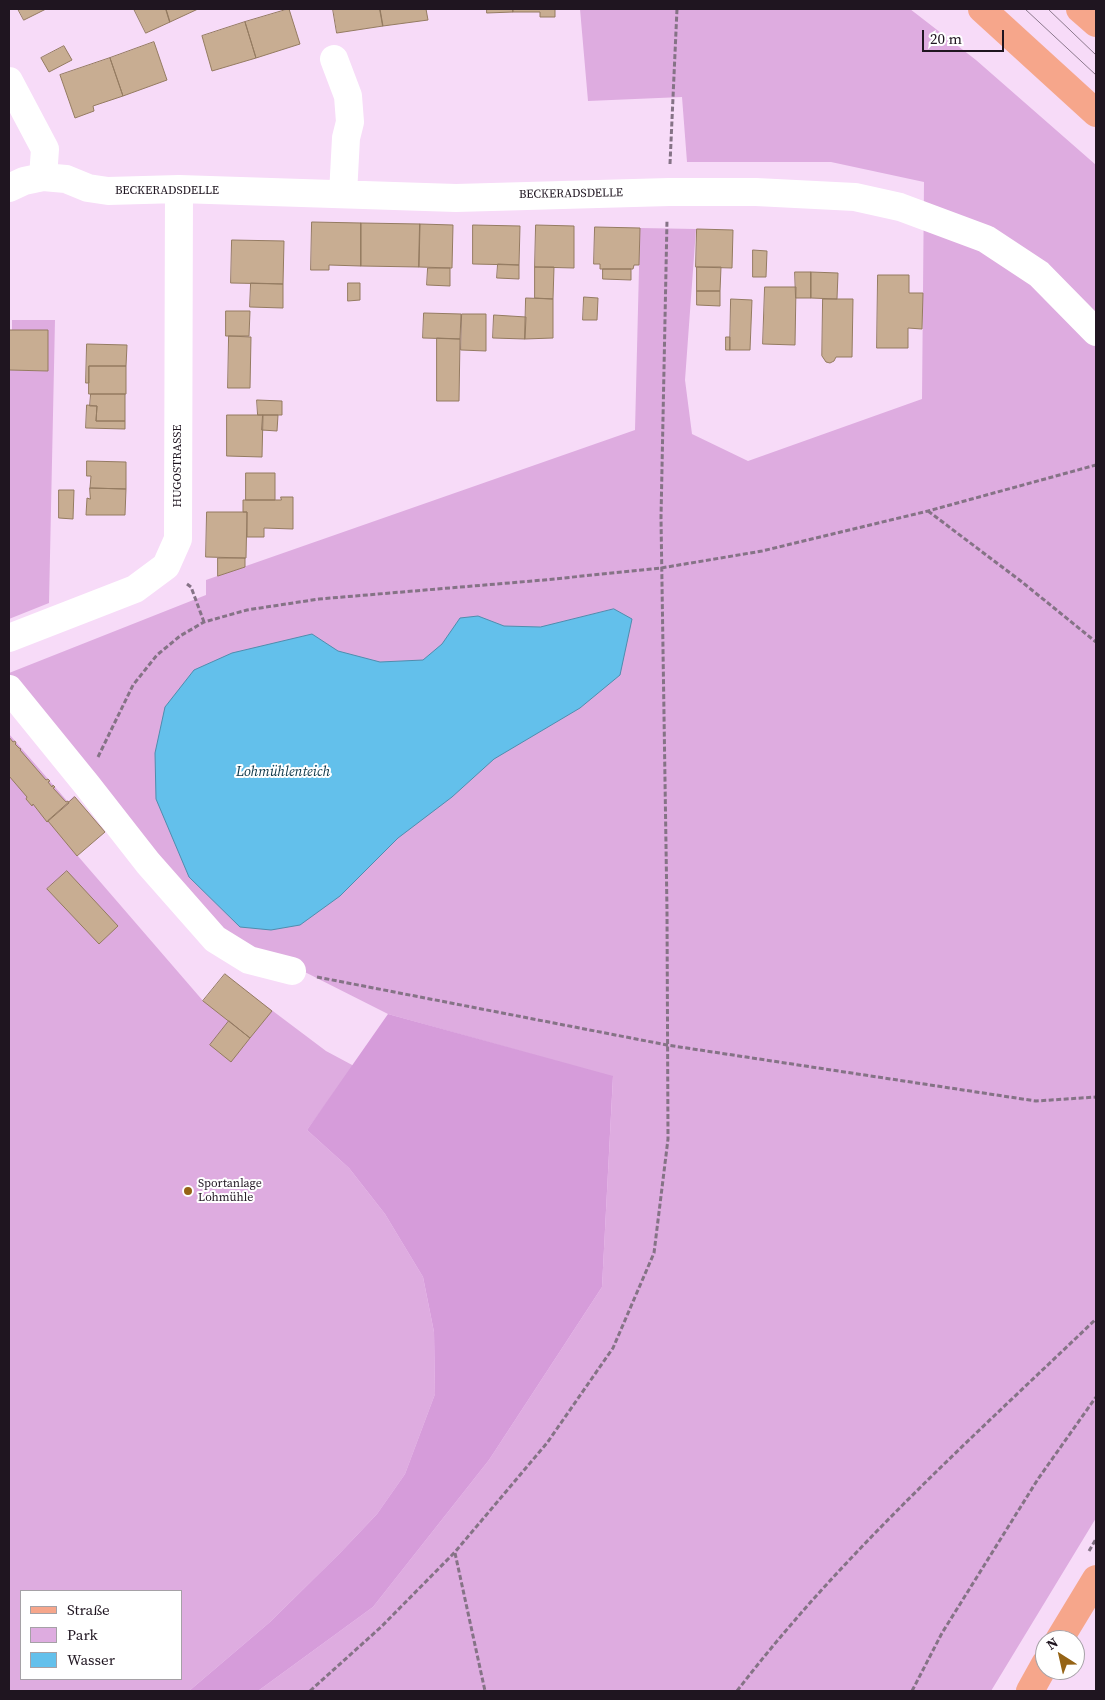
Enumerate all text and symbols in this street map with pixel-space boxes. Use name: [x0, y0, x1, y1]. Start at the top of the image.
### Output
scale bar: [925, 20, 1008, 52]
text: 20 m: [930, 28, 962, 49]
street label: BECKERADSDELLE: [115, 184, 219, 198]
street label: BECKERADSDELLE: [519, 186, 623, 202]
street label: HUGOSTRASSE: [171, 424, 185, 508]
water label: Lohmühlenteich: [236, 764, 330, 780]
place label: Sportanlage Lohmühle: [198, 1177, 262, 1205]
marker: Sportanlage Lohmühle: [182, 1185, 194, 1197]
legend: [20, 1590, 182, 1680]
text: Straße: [67, 1599, 110, 1620]
text: Park: [67, 1624, 98, 1645]
north arrow: [1035, 1630, 1085, 1680]
text: N: [1042, 1632, 1062, 1655]
text: Wasser: [67, 1649, 115, 1670]

